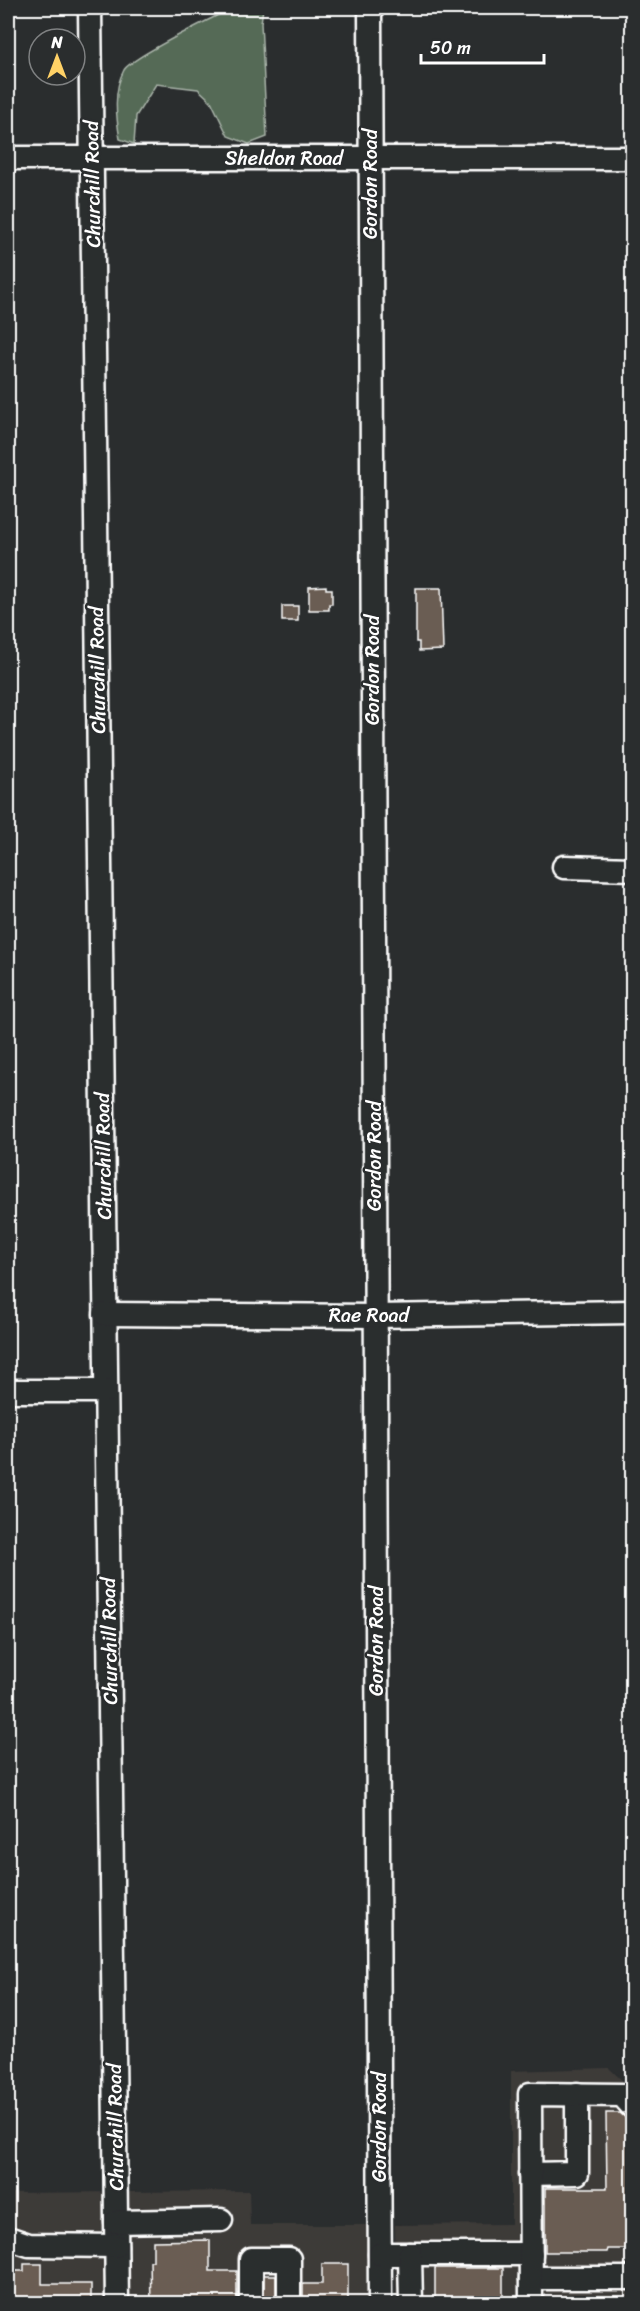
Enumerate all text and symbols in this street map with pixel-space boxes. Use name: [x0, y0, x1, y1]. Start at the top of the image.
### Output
north arrow: [27, 27, 87, 87]
scale bar: [421, 27, 544, 65]
text: N: [50, 28, 63, 57]
text: 50 m: [430, 32, 471, 64]
street label: Churchill Road: [74, 119, 111, 248]
street label: Gordon Road: [353, 127, 388, 239]
street label: Sheldon Road: [225, 141, 345, 176]
street label: Churchill Road: [79, 605, 116, 734]
street label: Gordon Road: [355, 613, 390, 725]
street label: Churchill Road: [85, 1091, 122, 1220]
street label: Gordon Road: [357, 1099, 392, 1211]
street label: Rae Road: [329, 1298, 411, 1333]
street label: Churchill Road: [91, 1576, 128, 1705]
street label: Gordon Road: [359, 1584, 394, 1696]
street label: Churchill Road: [97, 2062, 134, 2191]
street label: Gordon Road: [362, 2070, 397, 2182]

